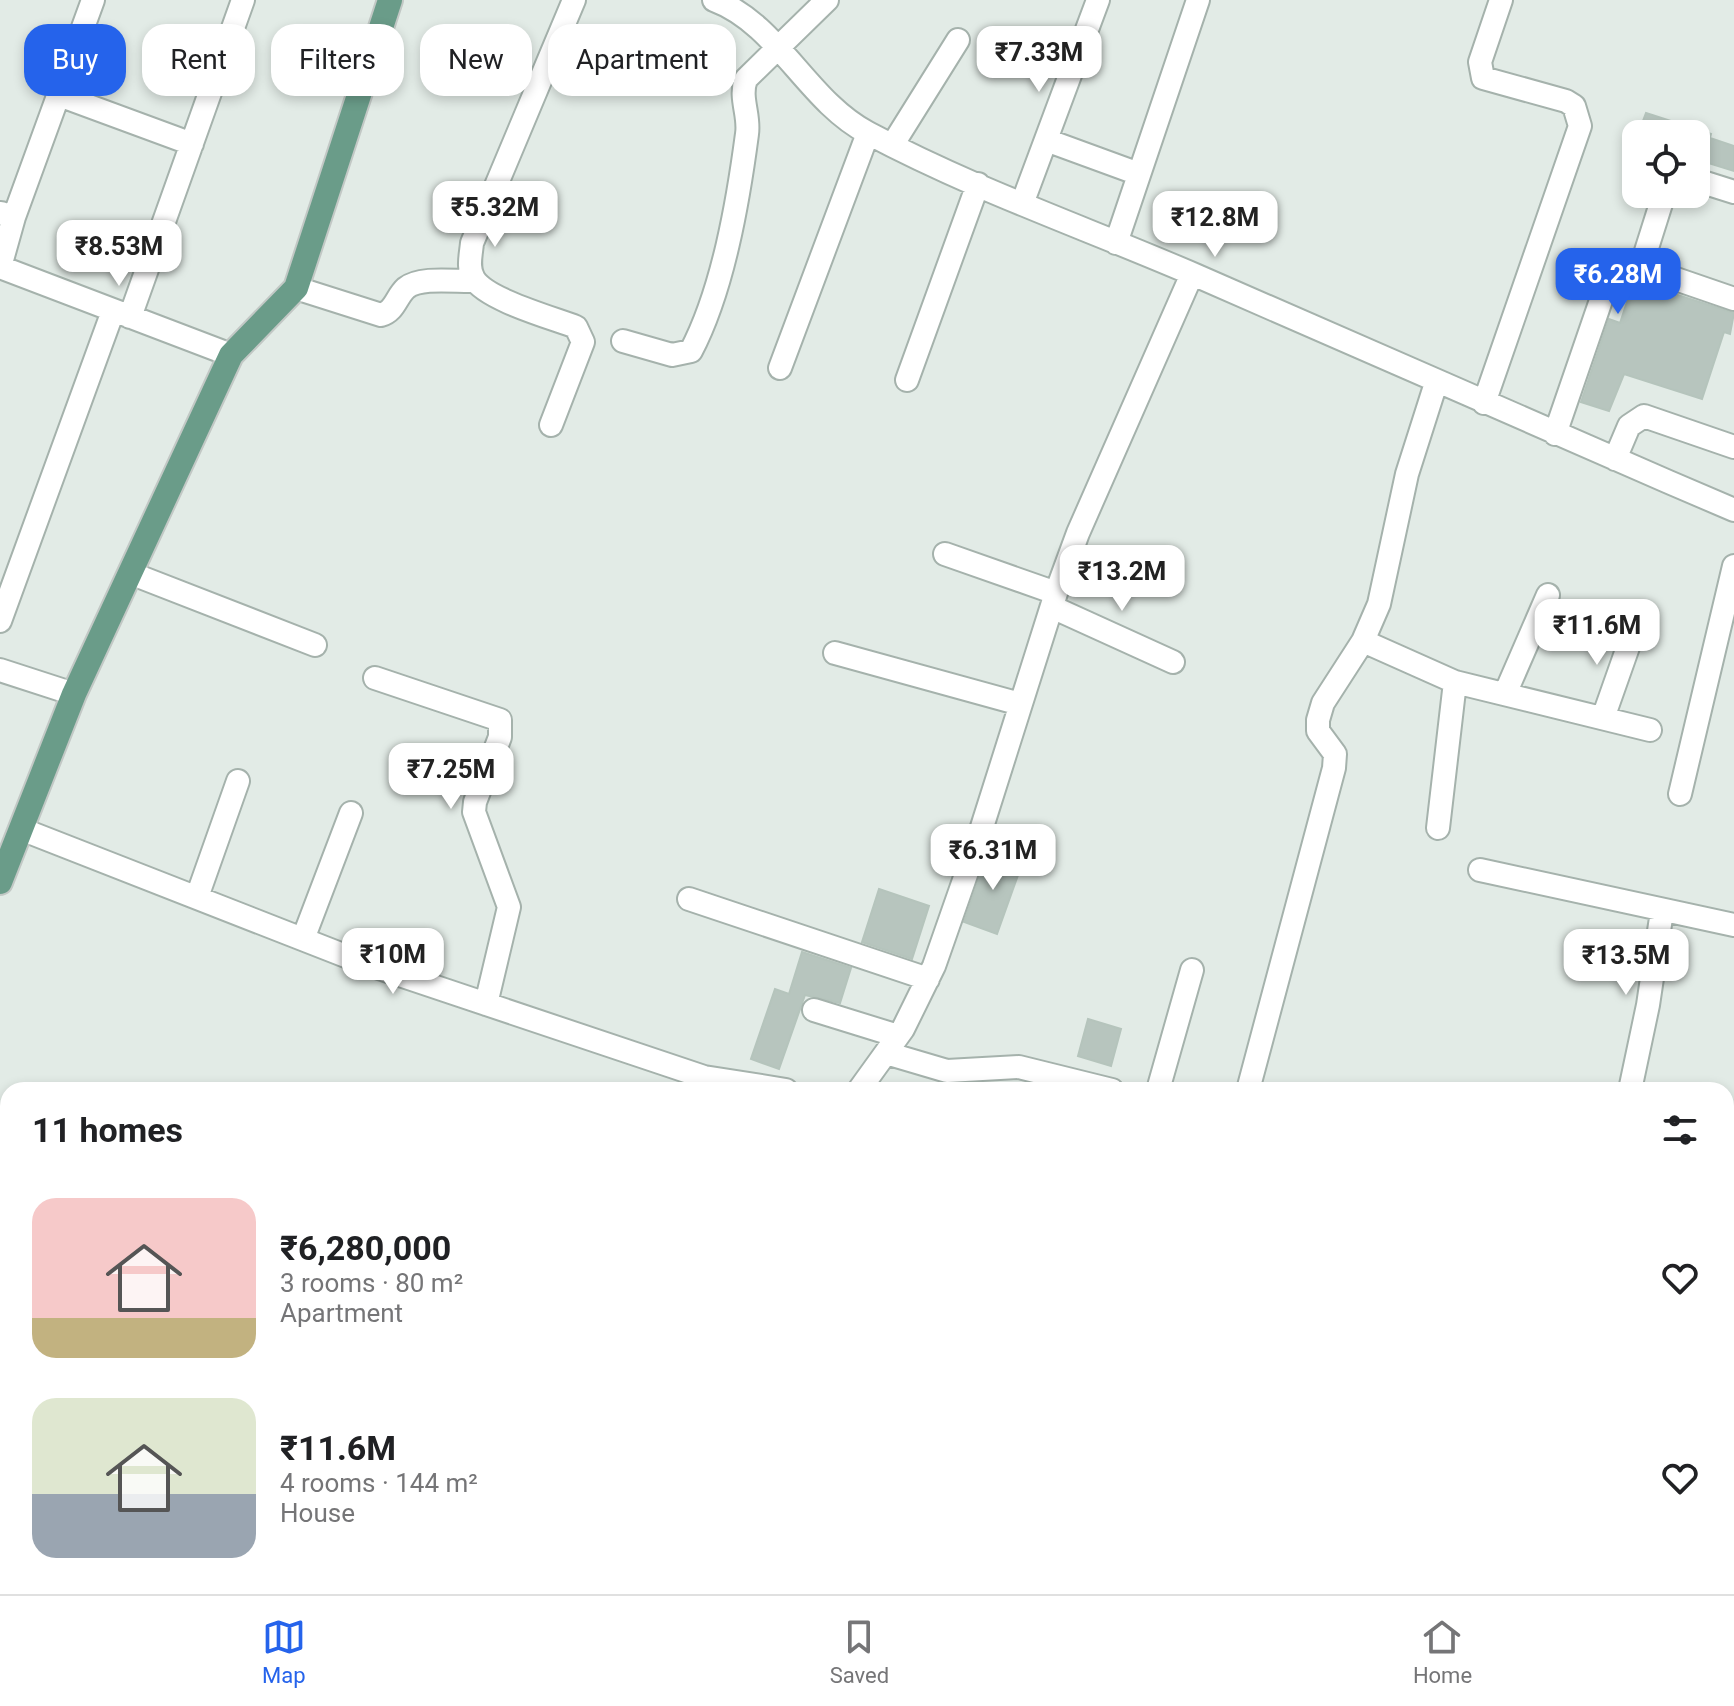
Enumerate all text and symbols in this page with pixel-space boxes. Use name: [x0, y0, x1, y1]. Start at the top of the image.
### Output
chip: Buy: [24, 24, 126, 96]
chip: Rent: [142, 24, 255, 96]
chip: Filters: [271, 24, 404, 96]
chip: New: [420, 24, 532, 96]
chip: Apartment: [548, 24, 736, 96]
pin: ₹7.33M: [974, 26, 1104, 94]
text: ₹7.33M: [995, 37, 1083, 67]
map controls: [1622, 120, 1710, 208]
button: locate: [1622, 120, 1710, 208]
pin: ₹5.32M: [430, 181, 560, 249]
pin: ₹12.8M: [1150, 191, 1280, 259]
text: ₹5.32M: [451, 192, 539, 222]
text: ₹12.8M: [1171, 202, 1259, 232]
pin: ₹8.53M: [54, 220, 184, 288]
text: ₹8.53M: [75, 231, 163, 261]
pin: ₹6.28M: [1553, 248, 1683, 316]
text: ₹6.28M: [1574, 259, 1662, 289]
pin: ₹13.2M: [1057, 545, 1187, 613]
text: ₹13.2M: [1078, 556, 1166, 586]
pin: ₹11.6M: [1532, 599, 1662, 667]
text: ₹11.6M: [1553, 610, 1641, 640]
pin: ₹7.25M: [386, 743, 516, 811]
text: ₹7.25M: [407, 754, 495, 784]
pin: ₹6.31M: [928, 824, 1058, 892]
text: ₹6.31M: [949, 835, 1037, 865]
pin: ₹10M: [346, 928, 440, 996]
pin: ₹13.5M: [1561, 929, 1691, 997]
text: ₹10M: [360, 939, 426, 969]
text: ₹13.5M: [1582, 940, 1670, 970]
icon: filters: [1658, 1108, 1702, 1152]
text: 11 homes: [32, 1110, 183, 1150]
text: ₹6,280,000: [280, 1228, 451, 1268]
icon: home: [96, 1230, 192, 1326]
icon: heart: [1658, 1256, 1702, 1300]
text: 3 rooms · 80 m²: [280, 1268, 463, 1298]
text: Apartment: [280, 1298, 403, 1328]
text: ₹11.6M: [280, 1428, 396, 1468]
icon: home: [96, 1430, 192, 1526]
icon: heart: [1658, 1456, 1702, 1500]
text: 4 rooms · 144 m²: [280, 1468, 478, 1498]
text: House: [280, 1498, 355, 1528]
tab: Map: [262, 1615, 306, 1688]
tab: Saved: [830, 1615, 889, 1688]
tab: Home: [1413, 1615, 1472, 1688]

